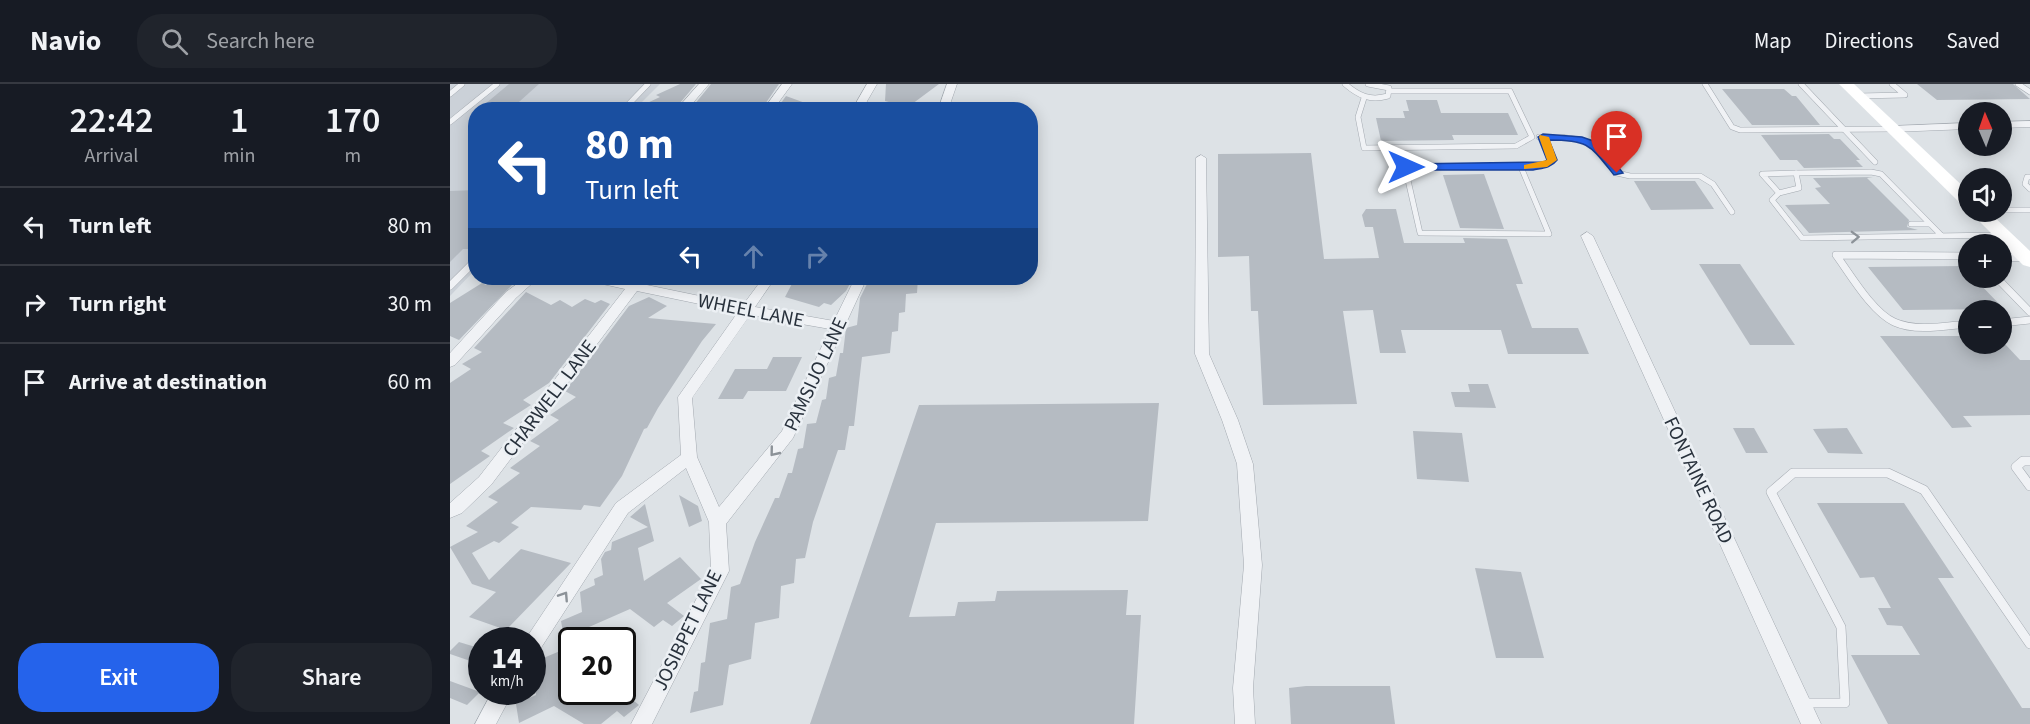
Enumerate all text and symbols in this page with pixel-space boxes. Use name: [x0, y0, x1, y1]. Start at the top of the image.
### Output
search box: [137, 14, 557, 68]
text: Navio: [30, 21, 101, 61]
icon: search: [158, 25, 191, 58]
text: Search here: [206, 25, 315, 57]
text: Map: [1754, 26, 1792, 56]
text: Directions: [1825, 26, 1913, 56]
text: Saved: [1946, 26, 2000, 56]
text: 22:42: [70, 95, 153, 146]
text: 1: [230, 95, 248, 146]
text: 170: [325, 95, 380, 146]
north arrow: [1958, 102, 2012, 156]
map controls: [1958, 102, 2012, 354]
pin: [1591, 111, 1642, 173]
text: 80 m: [585, 115, 674, 175]
icon: arrive: [1600, 120, 1633, 153]
icon: left: [486, 126, 564, 204]
position arrow: [1374, 135, 1438, 199]
text: Arrival: [85, 142, 138, 170]
text: min: [223, 142, 255, 170]
text: m: [344, 142, 361, 170]
button: sound: [1958, 168, 2012, 222]
text: Turn left: [585, 171, 679, 210]
icon: left: [18, 210, 51, 243]
text: Turn left: [69, 210, 151, 242]
text: 80 m: [387, 210, 432, 242]
one-way arrow: [1851, 230, 1860, 243]
button: +: [1958, 234, 2012, 288]
icon: left: [674, 240, 707, 273]
icon: ahead: [737, 240, 770, 273]
icon: right: [800, 240, 833, 273]
street label: WHEEL LANE: [695, 287, 806, 335]
icon: right: [18, 288, 51, 321]
text: Turn right: [69, 288, 166, 320]
text: 30 m: [387, 288, 432, 320]
button: −: [1958, 300, 2012, 354]
street label: PAMSIJO LANE: [777, 313, 855, 436]
street label: CHARWELL LANE: [496, 334, 603, 463]
icon: arrive: [18, 366, 51, 399]
text: Arrive at destination: [69, 366, 267, 398]
text: 60 m: [387, 366, 432, 398]
street label: FONTAINE ROAD: [1656, 412, 1740, 548]
one-way arrow: [770, 445, 781, 456]
street label: JOSIBPET LANE: [647, 565, 729, 696]
one-way arrow: [557, 592, 568, 603]
speed limit sign: 20: [558, 627, 636, 705]
text: 14: [491, 637, 523, 680]
button: Exit: [18, 643, 219, 712]
button: Share: [231, 643, 432, 712]
text: km/h: [490, 671, 524, 692]

